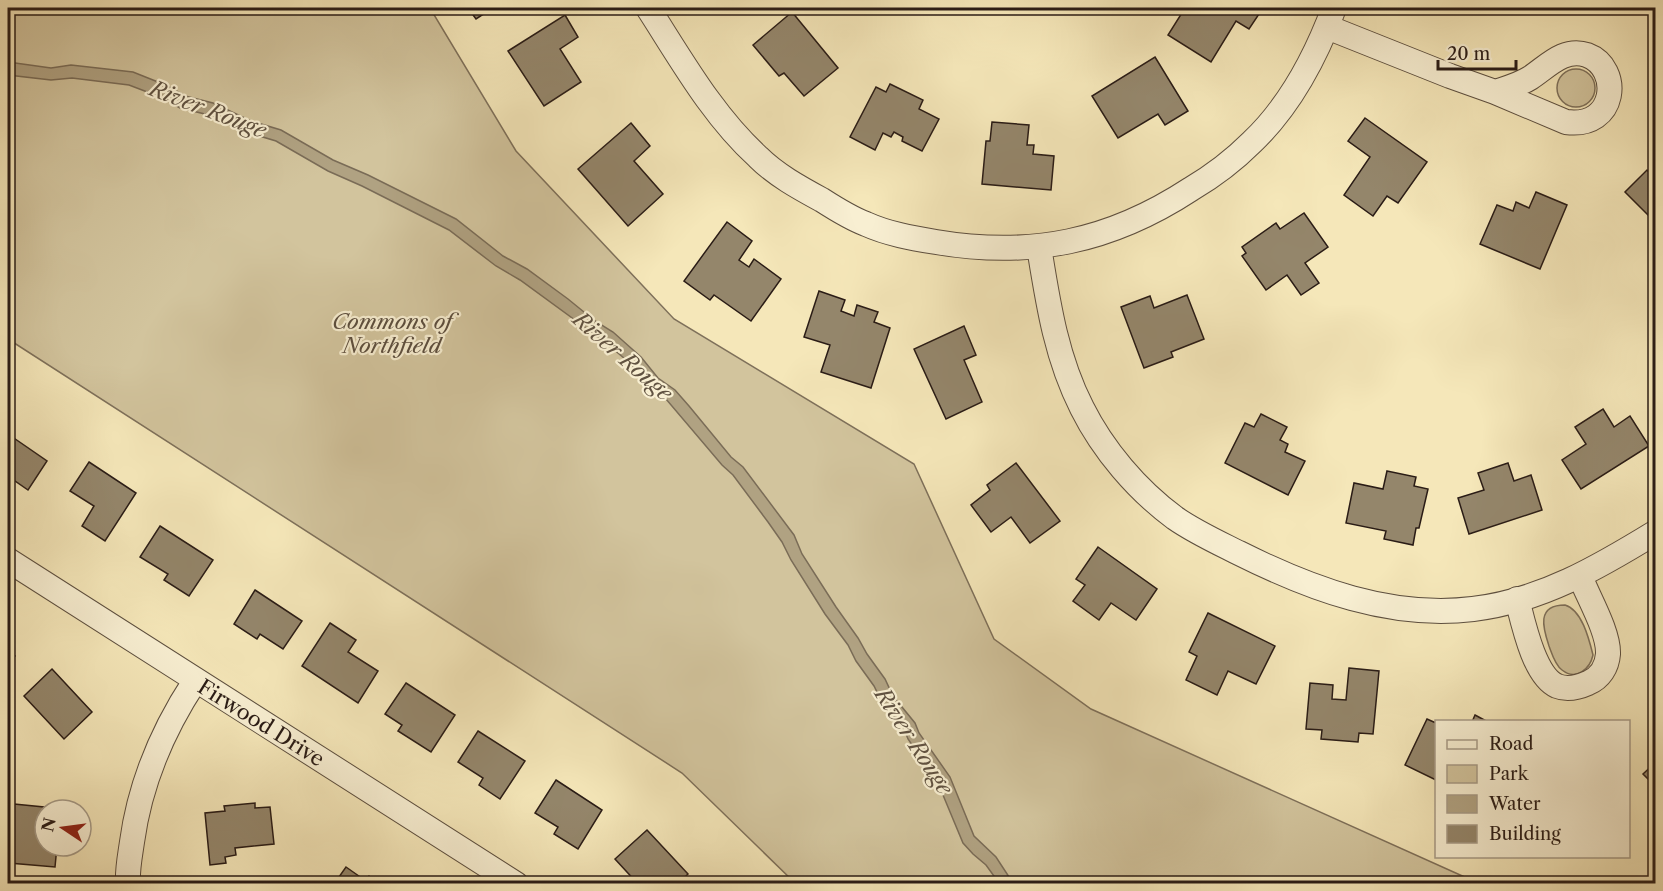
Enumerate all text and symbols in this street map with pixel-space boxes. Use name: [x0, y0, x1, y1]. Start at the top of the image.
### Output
scale bar: [1438, 33, 1516, 71]
text: 20 m: [1447, 43, 1491, 65]
water label: River Rouge: [144, 74, 271, 145]
water label: River Rouge: [566, 305, 679, 408]
park label: Commons of Northfield: [332, 309, 459, 358]
street label: Firwood Drive: [193, 674, 329, 771]
water label: River Rouge: [868, 681, 959, 801]
legend: [1435, 720, 1630, 858]
text: Road: [1489, 733, 1534, 755]
text: Park: [1489, 763, 1530, 785]
text: Water: [1488, 793, 1541, 815]
north arrow: [33, 798, 93, 858]
text: N: [37, 816, 60, 834]
text: Building: [1489, 823, 1561, 845]

